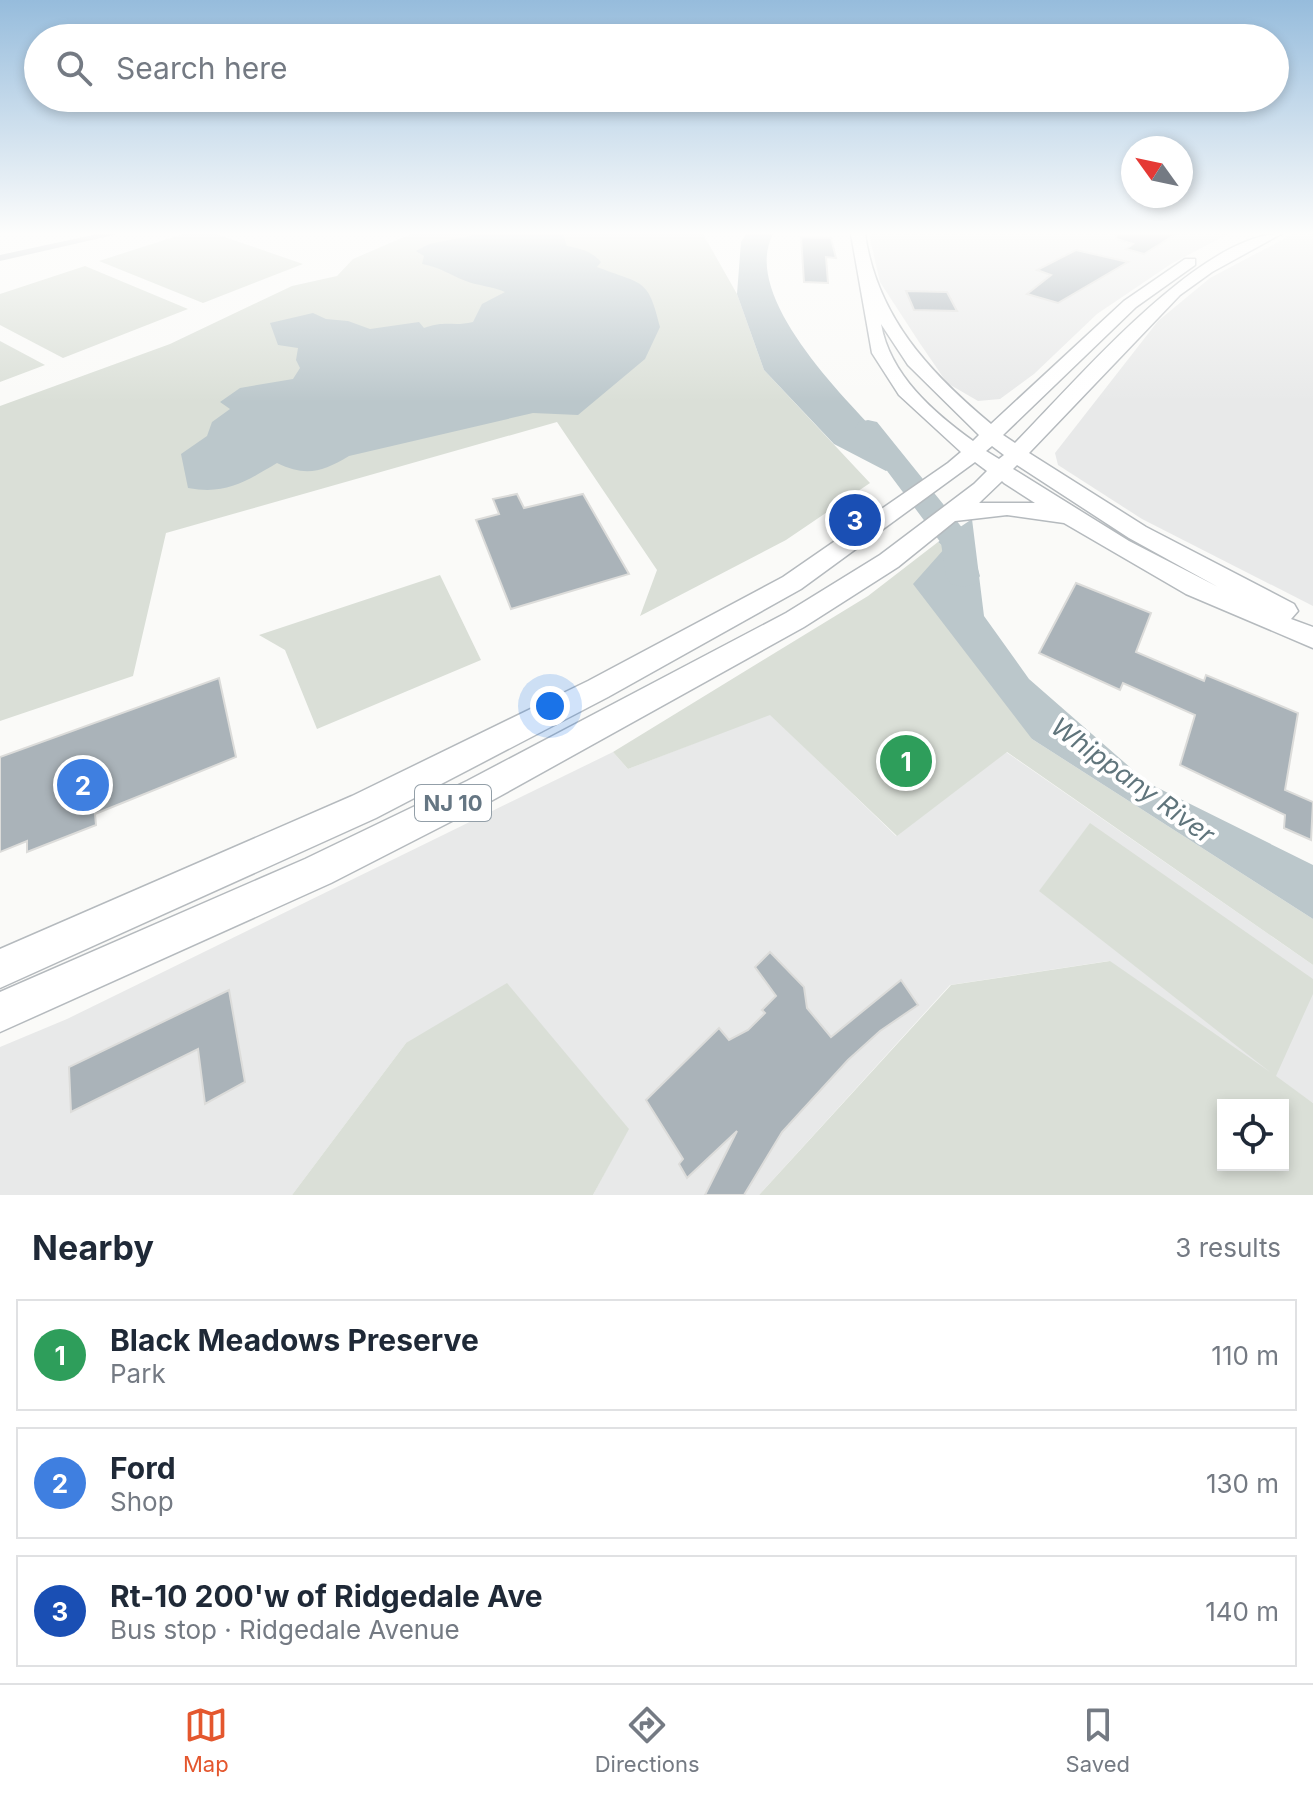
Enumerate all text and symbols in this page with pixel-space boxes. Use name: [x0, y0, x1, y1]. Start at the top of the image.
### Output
search box: [24, 24, 1289, 112]
icon: search: [52, 46, 96, 90]
text: Search here: [116, 50, 288, 86]
north arrow: [1121, 136, 1193, 208]
pin: 3: [829, 490, 881, 550]
your location: [530, 686, 570, 726]
water label: Whippany River: [1045, 710, 1222, 850]
pin: 1: [880, 731, 932, 791]
pin: 2: [57, 755, 109, 815]
road number: NJ 10: [415, 785, 491, 821]
map controls: [1217, 1099, 1289, 1171]
button: locate: [1217, 1099, 1289, 1171]
text: Nearby: [32, 1227, 154, 1268]
text: 3 results: [1175, 1232, 1281, 1263]
text: Black Meadows Preserve: [110, 1322, 479, 1358]
text: 1: [54, 1340, 66, 1371]
text: 110 m: [1211, 1340, 1279, 1371]
text: Park: [110, 1358, 166, 1389]
text: Ford: [110, 1450, 176, 1486]
text: 2: [52, 1468, 68, 1499]
text: 130 m: [1206, 1468, 1279, 1499]
text: Shop: [110, 1486, 174, 1517]
text: Rt-10 200'w of Ridgedale Ave: [110, 1578, 543, 1614]
text: 3: [52, 1596, 68, 1627]
text: 140 m: [1205, 1596, 1279, 1627]
text: Bus stop · Ridgedale Avenue: [110, 1614, 460, 1645]
tab: Map: [183, 1703, 229, 1777]
tab: Directions: [595, 1703, 700, 1777]
tab: Saved: [1066, 1703, 1130, 1777]

